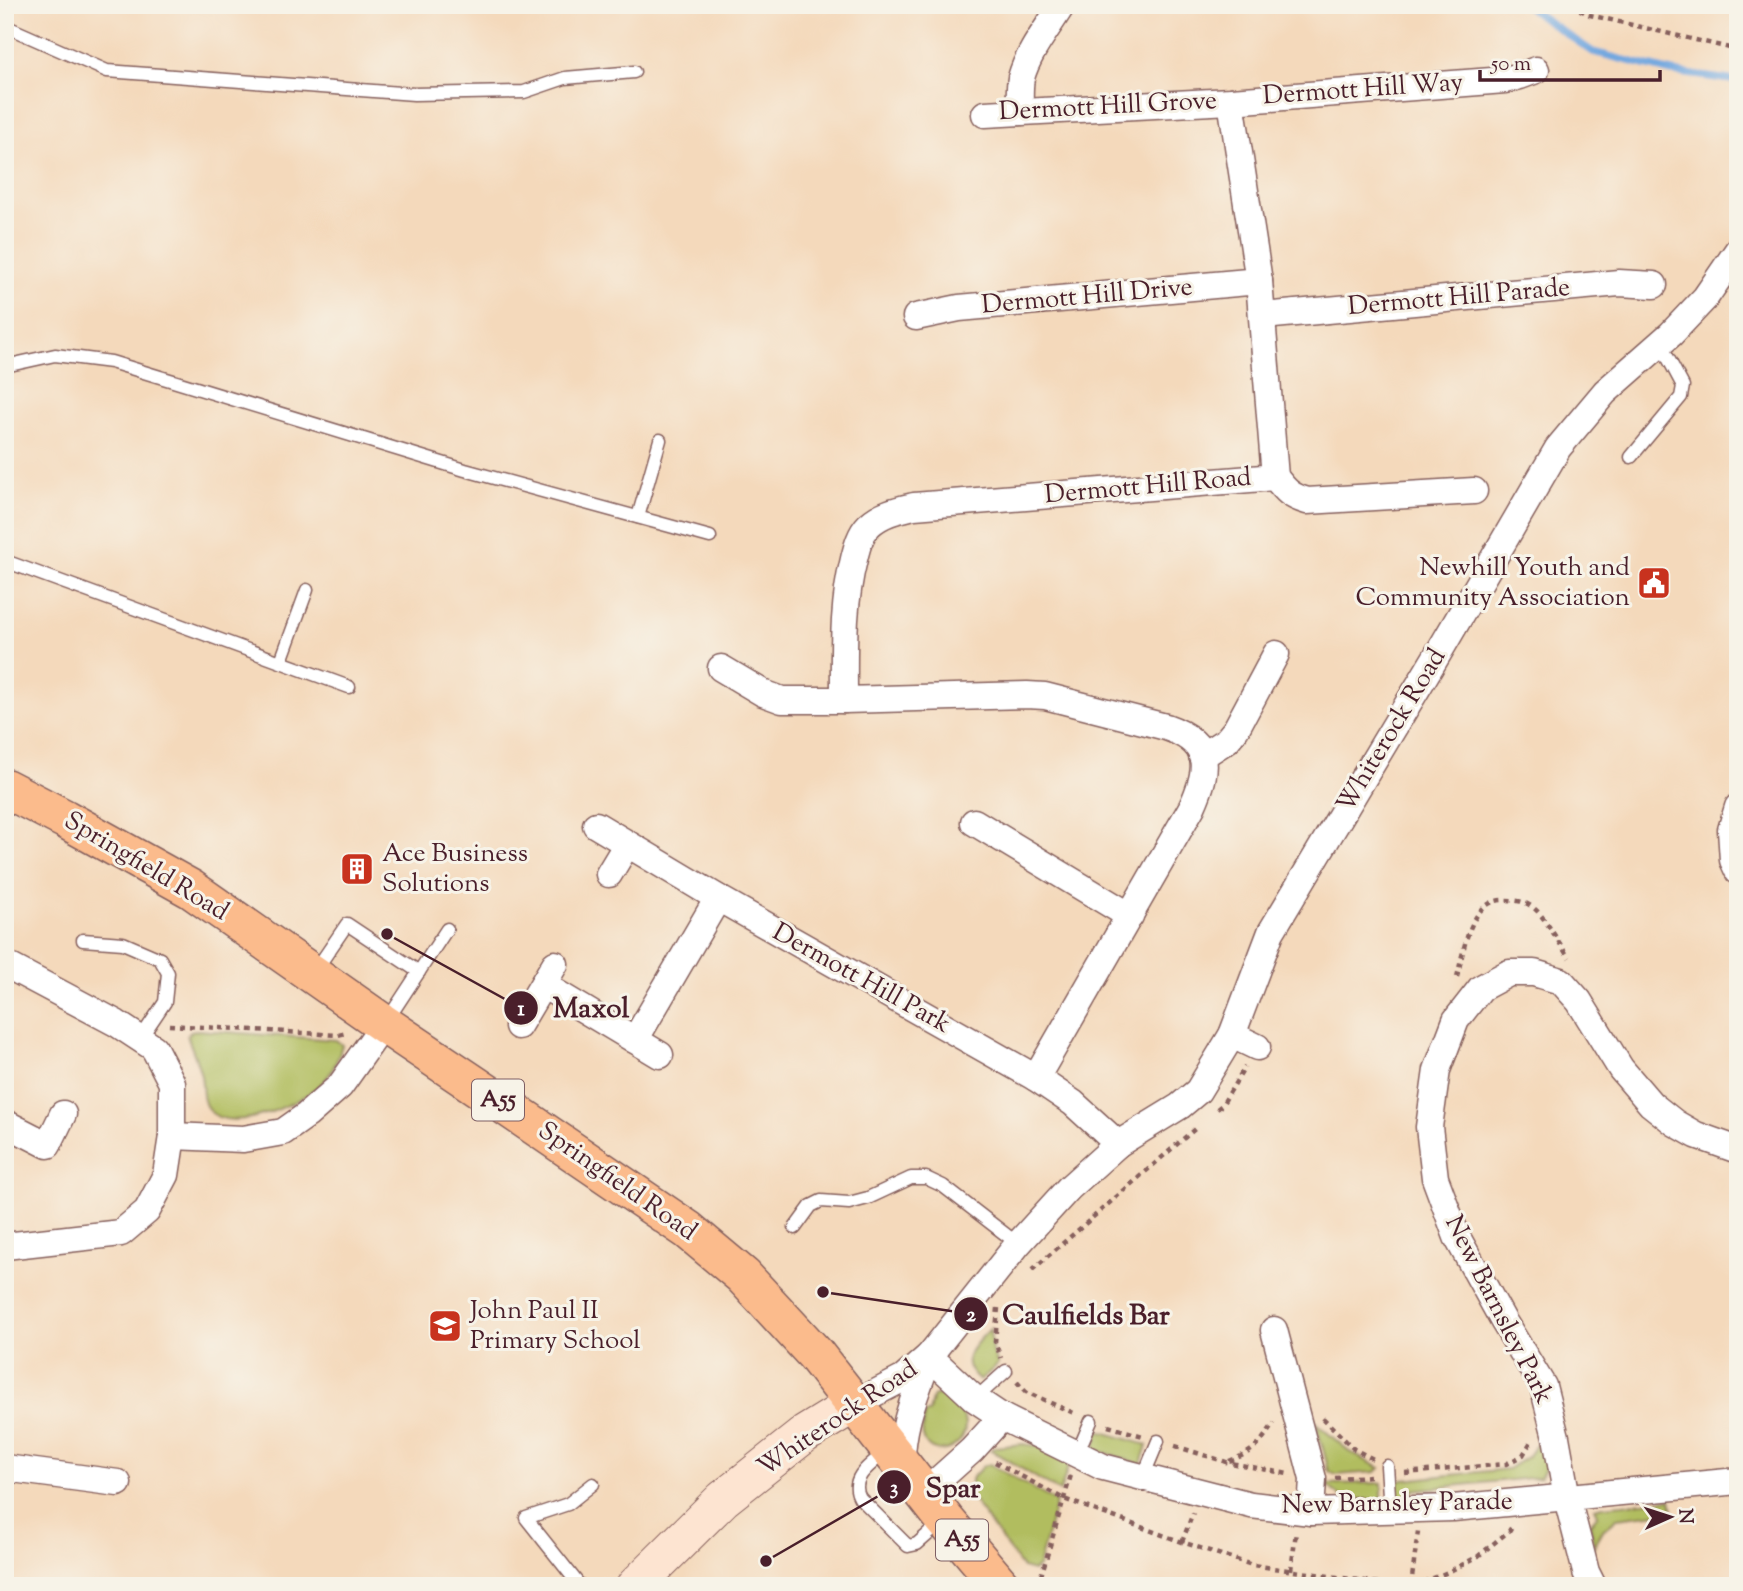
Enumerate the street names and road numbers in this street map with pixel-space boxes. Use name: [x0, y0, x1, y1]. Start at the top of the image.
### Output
street label: Dermott Hill Way: [1261, 65, 1465, 115]
street label: Dermott Hill Grove: [998, 83, 1218, 131]
street label: Dermott Hill Drive: [980, 269, 1194, 325]
street label: Dermott Hill Parade: [1346, 270, 1572, 326]
street label: Dermott Hill Road: [1043, 459, 1253, 514]
street label: Whiterock Road: [1328, 641, 1456, 820]
street label: Springfield Road: [56, 803, 236, 931]
street label: Dermott Hill Park: [765, 915, 957, 1043]
road number: A55: [472, 1080, 524, 1120]
street label: Springfield Road: [530, 1113, 704, 1251]
street label: New Barnsley Park: [1434, 1209, 1562, 1411]
street label: Whiterock Road: [750, 1351, 926, 1486]
street label: New Barnsley Parade: [1281, 1483, 1513, 1525]
road number: A55: [936, 1520, 988, 1560]

